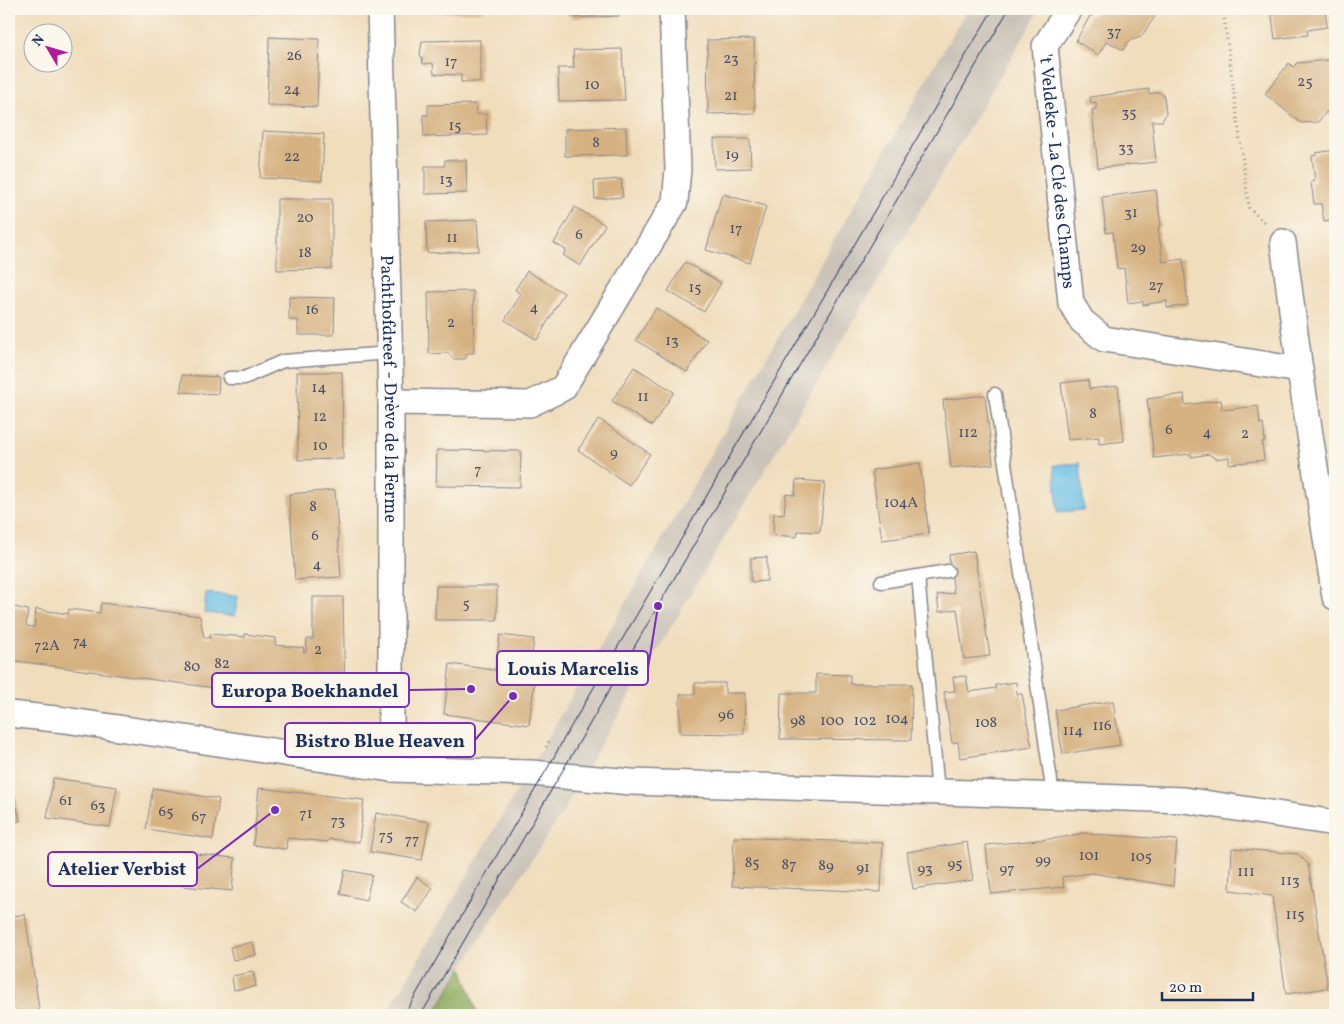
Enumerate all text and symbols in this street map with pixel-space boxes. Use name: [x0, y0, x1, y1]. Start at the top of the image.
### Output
north arrow: [22, 22, 72, 72]
house number: 37: [1107, 22, 1121, 43]
text: N: [28, 31, 50, 51]
house number: 26: [286, 46, 302, 67]
house number: 23: [723, 49, 739, 70]
house number: 17: [444, 52, 458, 73]
street label: 't Veldeke - La Clé des Champs: [1032, 53, 1080, 290]
house number: 25: [1297, 72, 1313, 93]
house number: 10: [585, 75, 599, 96]
house number: 24: [284, 80, 300, 101]
house number: 21: [724, 86, 738, 107]
house number: 35: [1122, 103, 1136, 124]
house number: 15: [448, 116, 462, 137]
house number: 8: [592, 133, 600, 154]
house number: 33: [1118, 138, 1134, 159]
house number: 19: [725, 145, 739, 166]
house number: 22: [284, 147, 300, 168]
house number: 13: [439, 170, 453, 191]
house number: 31: [1124, 203, 1138, 224]
house number: 20: [297, 208, 313, 229]
house number: 17: [729, 219, 743, 240]
house number: 6: [575, 225, 583, 246]
house number: 11: [446, 228, 458, 249]
house number: 29: [1130, 238, 1146, 259]
house number: 18: [298, 243, 312, 264]
street label: Pachthofdreef - Drève de la Ferme: [373, 255, 402, 523]
house number: 27: [1149, 276, 1163, 297]
house number: 15: [688, 278, 702, 299]
house number: 4: [530, 298, 539, 319]
house number: 16: [305, 300, 319, 321]
house number: 2: [447, 313, 455, 334]
house number: 13: [665, 331, 679, 352]
house number: 14: [312, 378, 326, 399]
house number: 11: [637, 387, 649, 408]
house number: 8: [1089, 404, 1097, 425]
house number: 12: [313, 407, 327, 428]
house number: 6: [1165, 420, 1173, 441]
house number: 112: [958, 423, 978, 444]
house number: 4: [1203, 423, 1212, 444]
house number: 2: [1241, 424, 1249, 445]
house number: 10: [313, 436, 327, 457]
house number: 9: [610, 443, 618, 464]
house number: 7: [474, 460, 482, 481]
house number: 104A: [884, 493, 918, 514]
house number: 8: [309, 497, 317, 518]
house number: 6: [311, 526, 319, 547]
house number: 4: [313, 555, 322, 576]
house number: 5: [462, 594, 470, 615]
house number: 74: [73, 632, 87, 653]
house number: 72A: [34, 636, 60, 657]
house number: 2: [314, 640, 322, 661]
callout: Louis Marcelis: [497, 651, 648, 685]
house number: 82: [214, 654, 230, 675]
house number: 80: [184, 657, 200, 678]
text: Louis Marcelis: [507, 657, 639, 683]
callout: Europa Boekhandel: [212, 673, 409, 707]
text: Europa Boekhandel: [222, 679, 398, 705]
house number: 96: [718, 705, 734, 726]
house number: 104: [885, 709, 909, 730]
house number: 98: [790, 711, 806, 732]
house number: 100: [820, 711, 844, 732]
house number: 102: [854, 711, 876, 732]
house number: 108: [975, 713, 997, 734]
house number: 116: [1092, 716, 1112, 737]
house number: 114: [1063, 721, 1083, 742]
callout: Bistro Blue Heaven: [285, 723, 475, 757]
text: Bistro Blue Heaven: [295, 729, 465, 755]
house number: 61: [59, 791, 73, 812]
house number: 63: [90, 796, 106, 817]
house number: 65: [159, 802, 173, 823]
house number: 71: [299, 804, 313, 825]
house number: 67: [192, 807, 206, 828]
house number: 73: [331, 811, 345, 832]
house number: 75: [379, 826, 393, 847]
house number: 77: [405, 830, 419, 851]
house number: 101: [1079, 846, 1099, 867]
house number: 105: [1130, 847, 1152, 868]
house number: 99: [1035, 850, 1051, 871]
callout: Atelier Verbist: [48, 852, 197, 886]
house number: 85: [745, 853, 759, 874]
house number: 95: [948, 854, 962, 875]
house number: 87: [782, 855, 796, 876]
house number: 89: [818, 856, 834, 877]
text: Atelier Verbist: [58, 857, 186, 883]
house number: 91: [856, 858, 870, 879]
house number: 93: [917, 859, 933, 880]
house number: 97: [999, 859, 1015, 880]
house number: 111: [1237, 862, 1255, 883]
house number: 113: [1280, 871, 1300, 892]
house number: 115: [1286, 905, 1304, 926]
scale bar: [1162, 969, 1253, 1001]
text: 20 m: [1169, 978, 1202, 999]

